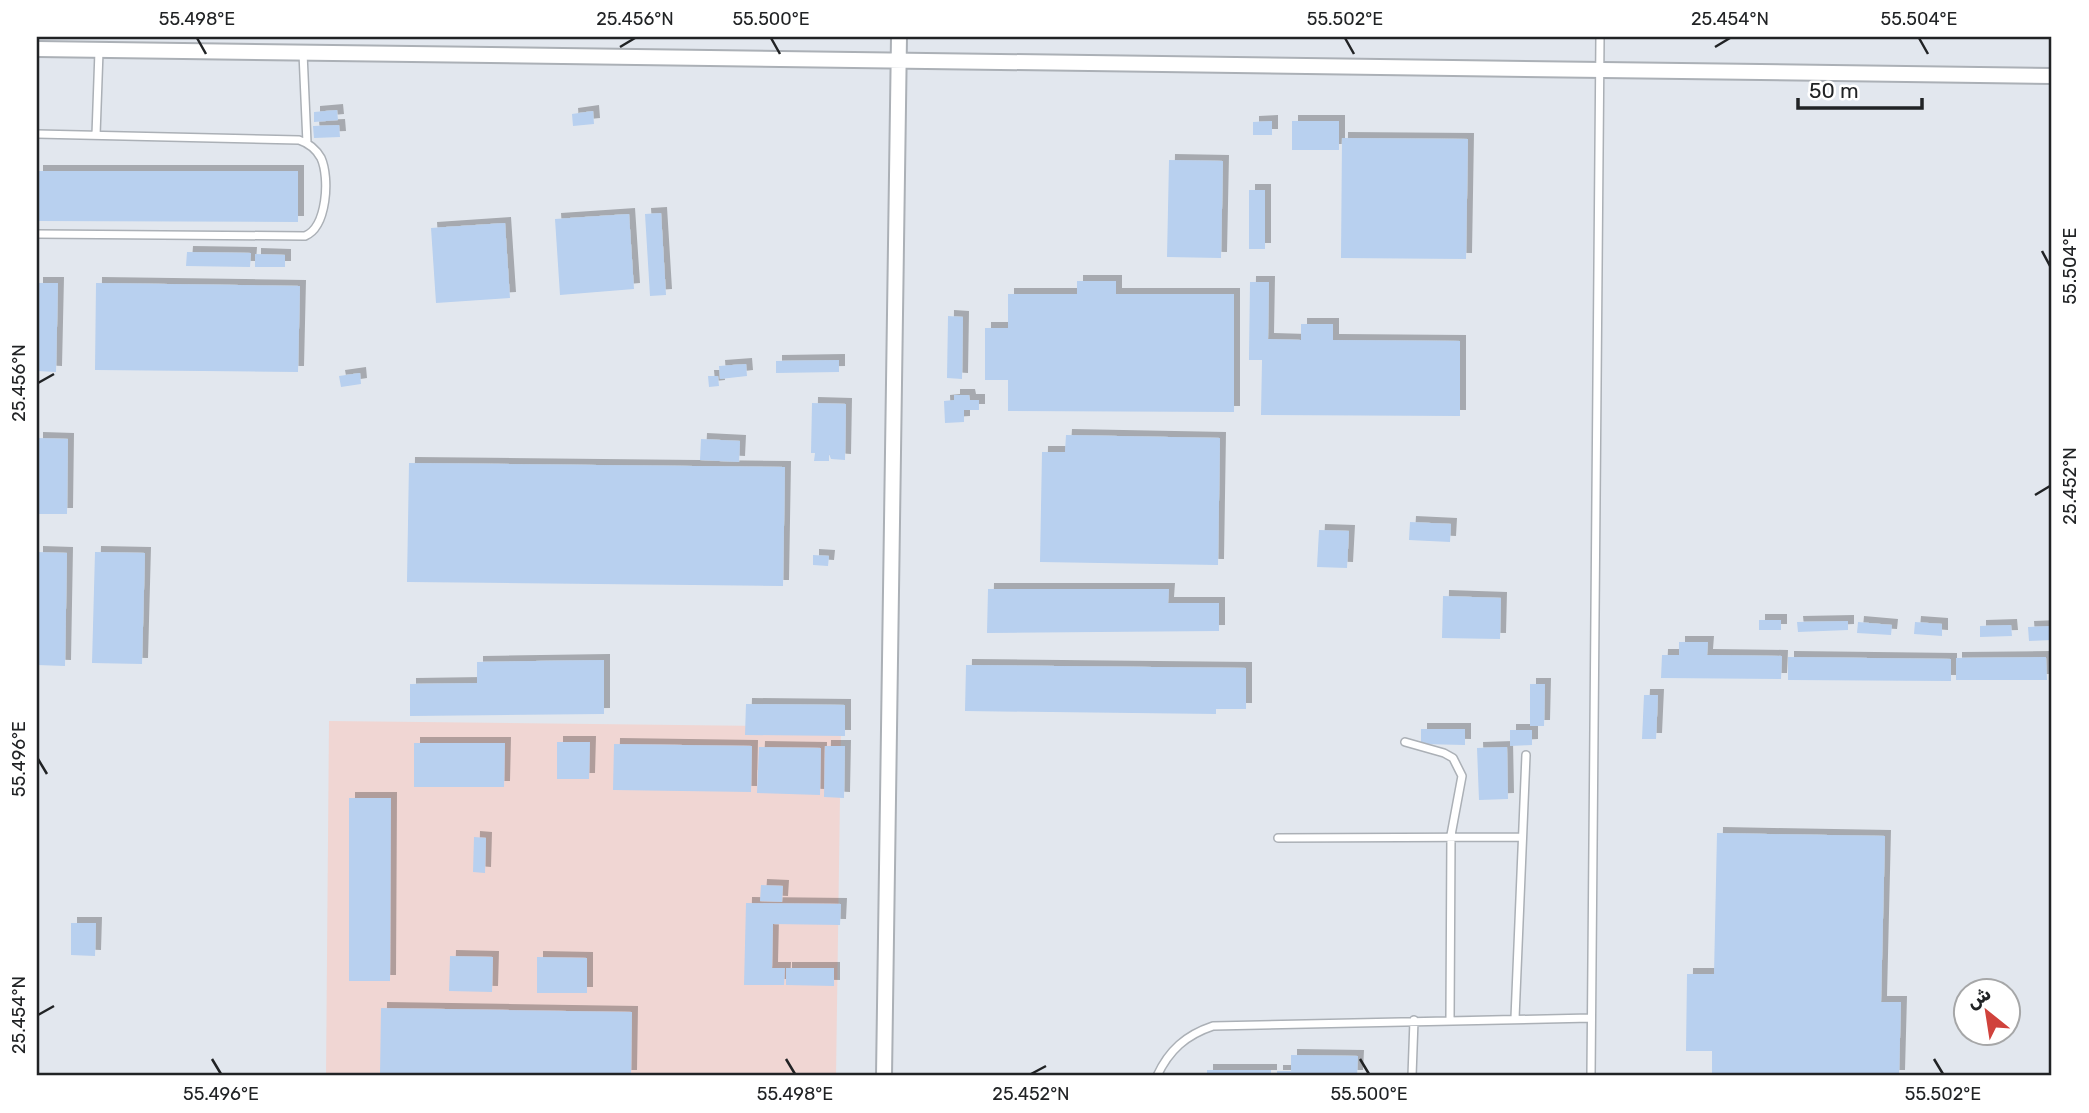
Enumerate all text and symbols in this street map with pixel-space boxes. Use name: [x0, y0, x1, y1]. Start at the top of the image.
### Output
text: 55.498°E: [159, 8, 235, 30]
text: 25.456°N: [596, 8, 674, 30]
text: 55.500°E: [732, 8, 810, 30]
text: 55.502°E: [1307, 8, 1383, 30]
text: 25.454°N: [1691, 8, 1769, 30]
text: 55.504°E: [1881, 8, 1957, 30]
scale bar: [1798, 66, 1923, 110]
text: 50 m: [1809, 78, 1859, 103]
text: 55.504°E: [2059, 228, 2081, 304]
text: 25.456°N: [8, 344, 30, 422]
text: 25.452°N: [2059, 447, 2081, 525]
text: 55.496°E: [8, 721, 30, 797]
text: 25.454°N: [8, 976, 30, 1054]
north arrow: [1952, 976, 2022, 1046]
text: ش: [1963, 982, 1995, 1014]
text: 55.496°E: [183, 1083, 259, 1105]
text: 55.498°E: [757, 1083, 833, 1105]
text: 25.452°N: [992, 1083, 1070, 1105]
text: 55.500°E: [1330, 1083, 1408, 1105]
text: 55.502°E: [1905, 1083, 1981, 1105]

